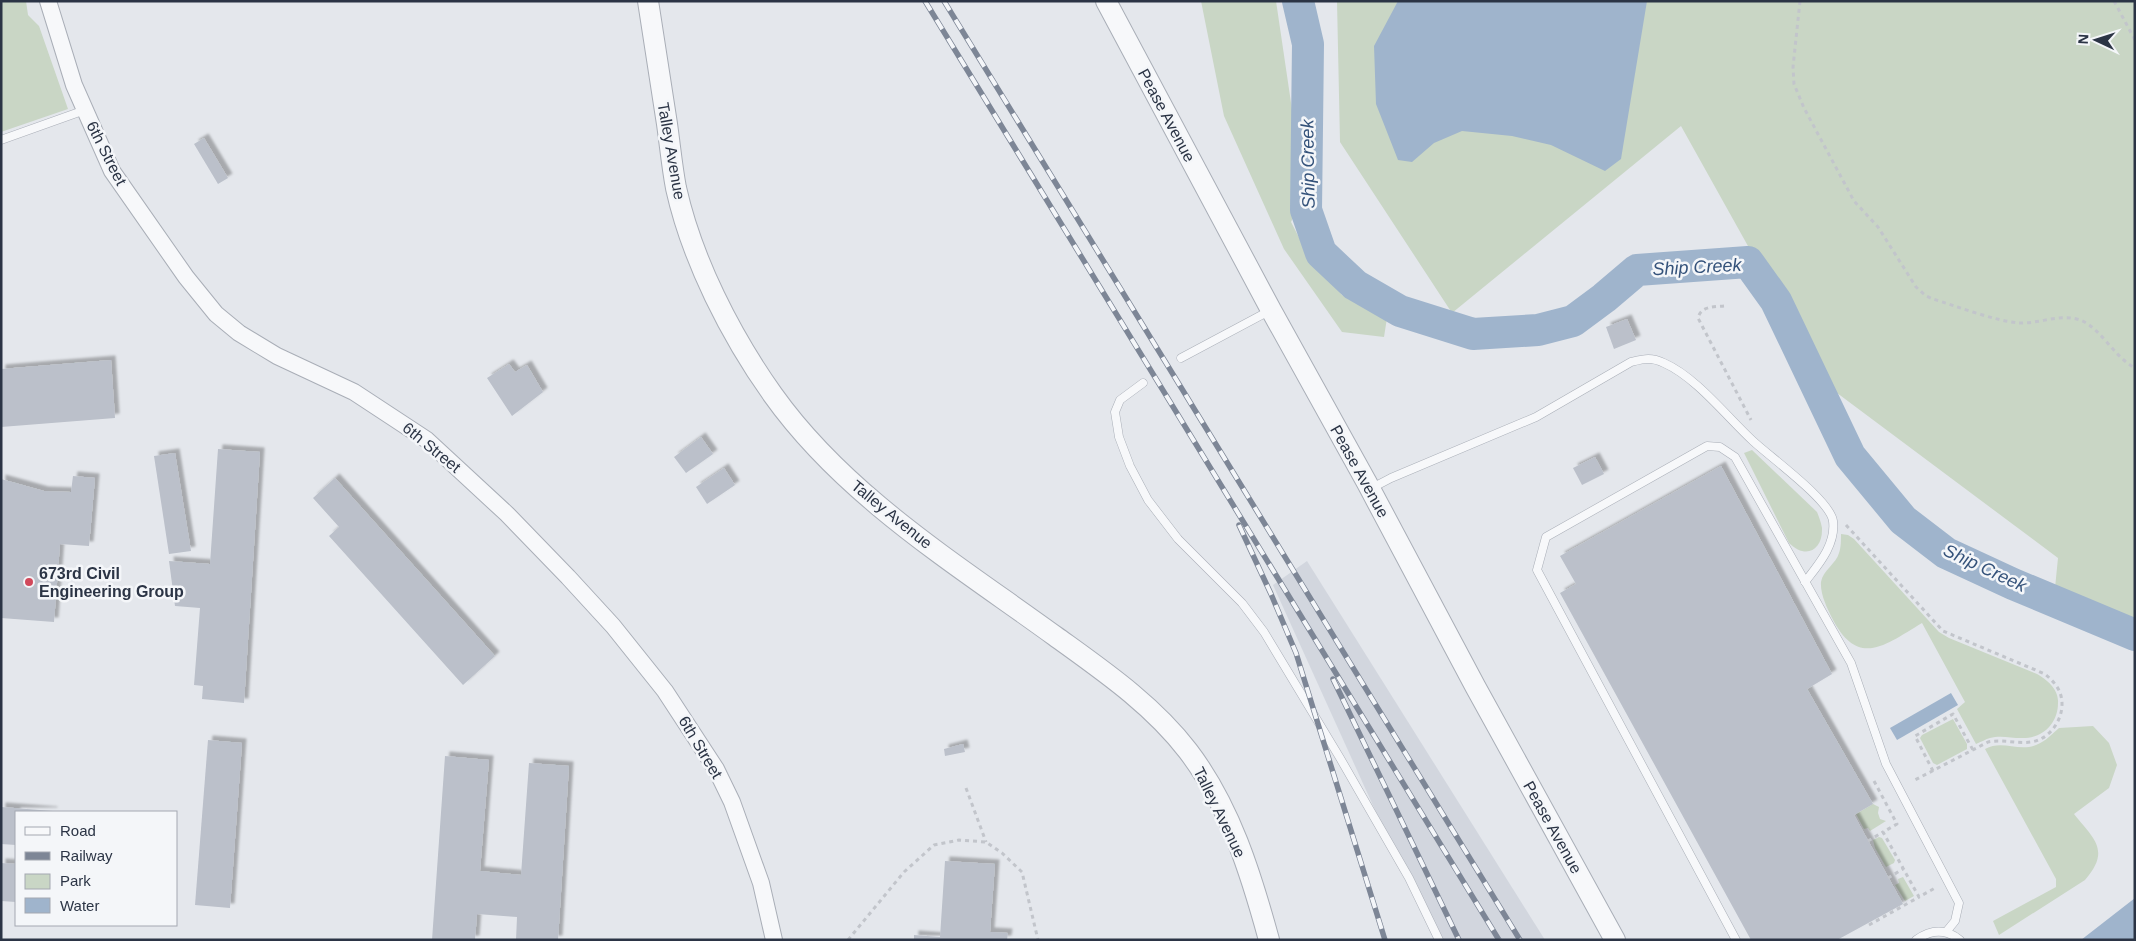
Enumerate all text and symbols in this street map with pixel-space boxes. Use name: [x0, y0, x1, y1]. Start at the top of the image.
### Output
north arrow: [2071, 15, 2121, 65]
text: N: [2075, 33, 2091, 45]
street label: Pease Avenue: [1135, 66, 1198, 165]
street label: Talley Avenue: [655, 101, 688, 201]
street label: 6th Street: [83, 118, 130, 188]
water label: Ship Creek: [1297, 118, 1319, 209]
water label: Ship Creek: [1652, 255, 1743, 279]
street label: 6th Street: [399, 419, 464, 476]
street label: Pease Avenue: [1327, 422, 1392, 520]
street label: Talley Avenue: [848, 477, 935, 552]
water label: Ship Creek: [1940, 540, 2030, 596]
place label: 673rd Civil Engineering Group: [39, 565, 184, 600]
marker: 673rd Civil Engineering Group: [23, 576, 35, 588]
street label: 6th Street: [675, 713, 726, 782]
street label: Talley Avenue: [1190, 764, 1249, 860]
street label: Pease Avenue: [1520, 778, 1585, 876]
legend: [15, 811, 178, 926]
text: Road: [60, 822, 96, 839]
text: Railway: [60, 847, 113, 864]
text: Park: [60, 872, 91, 889]
text: Water: [60, 897, 99, 914]

